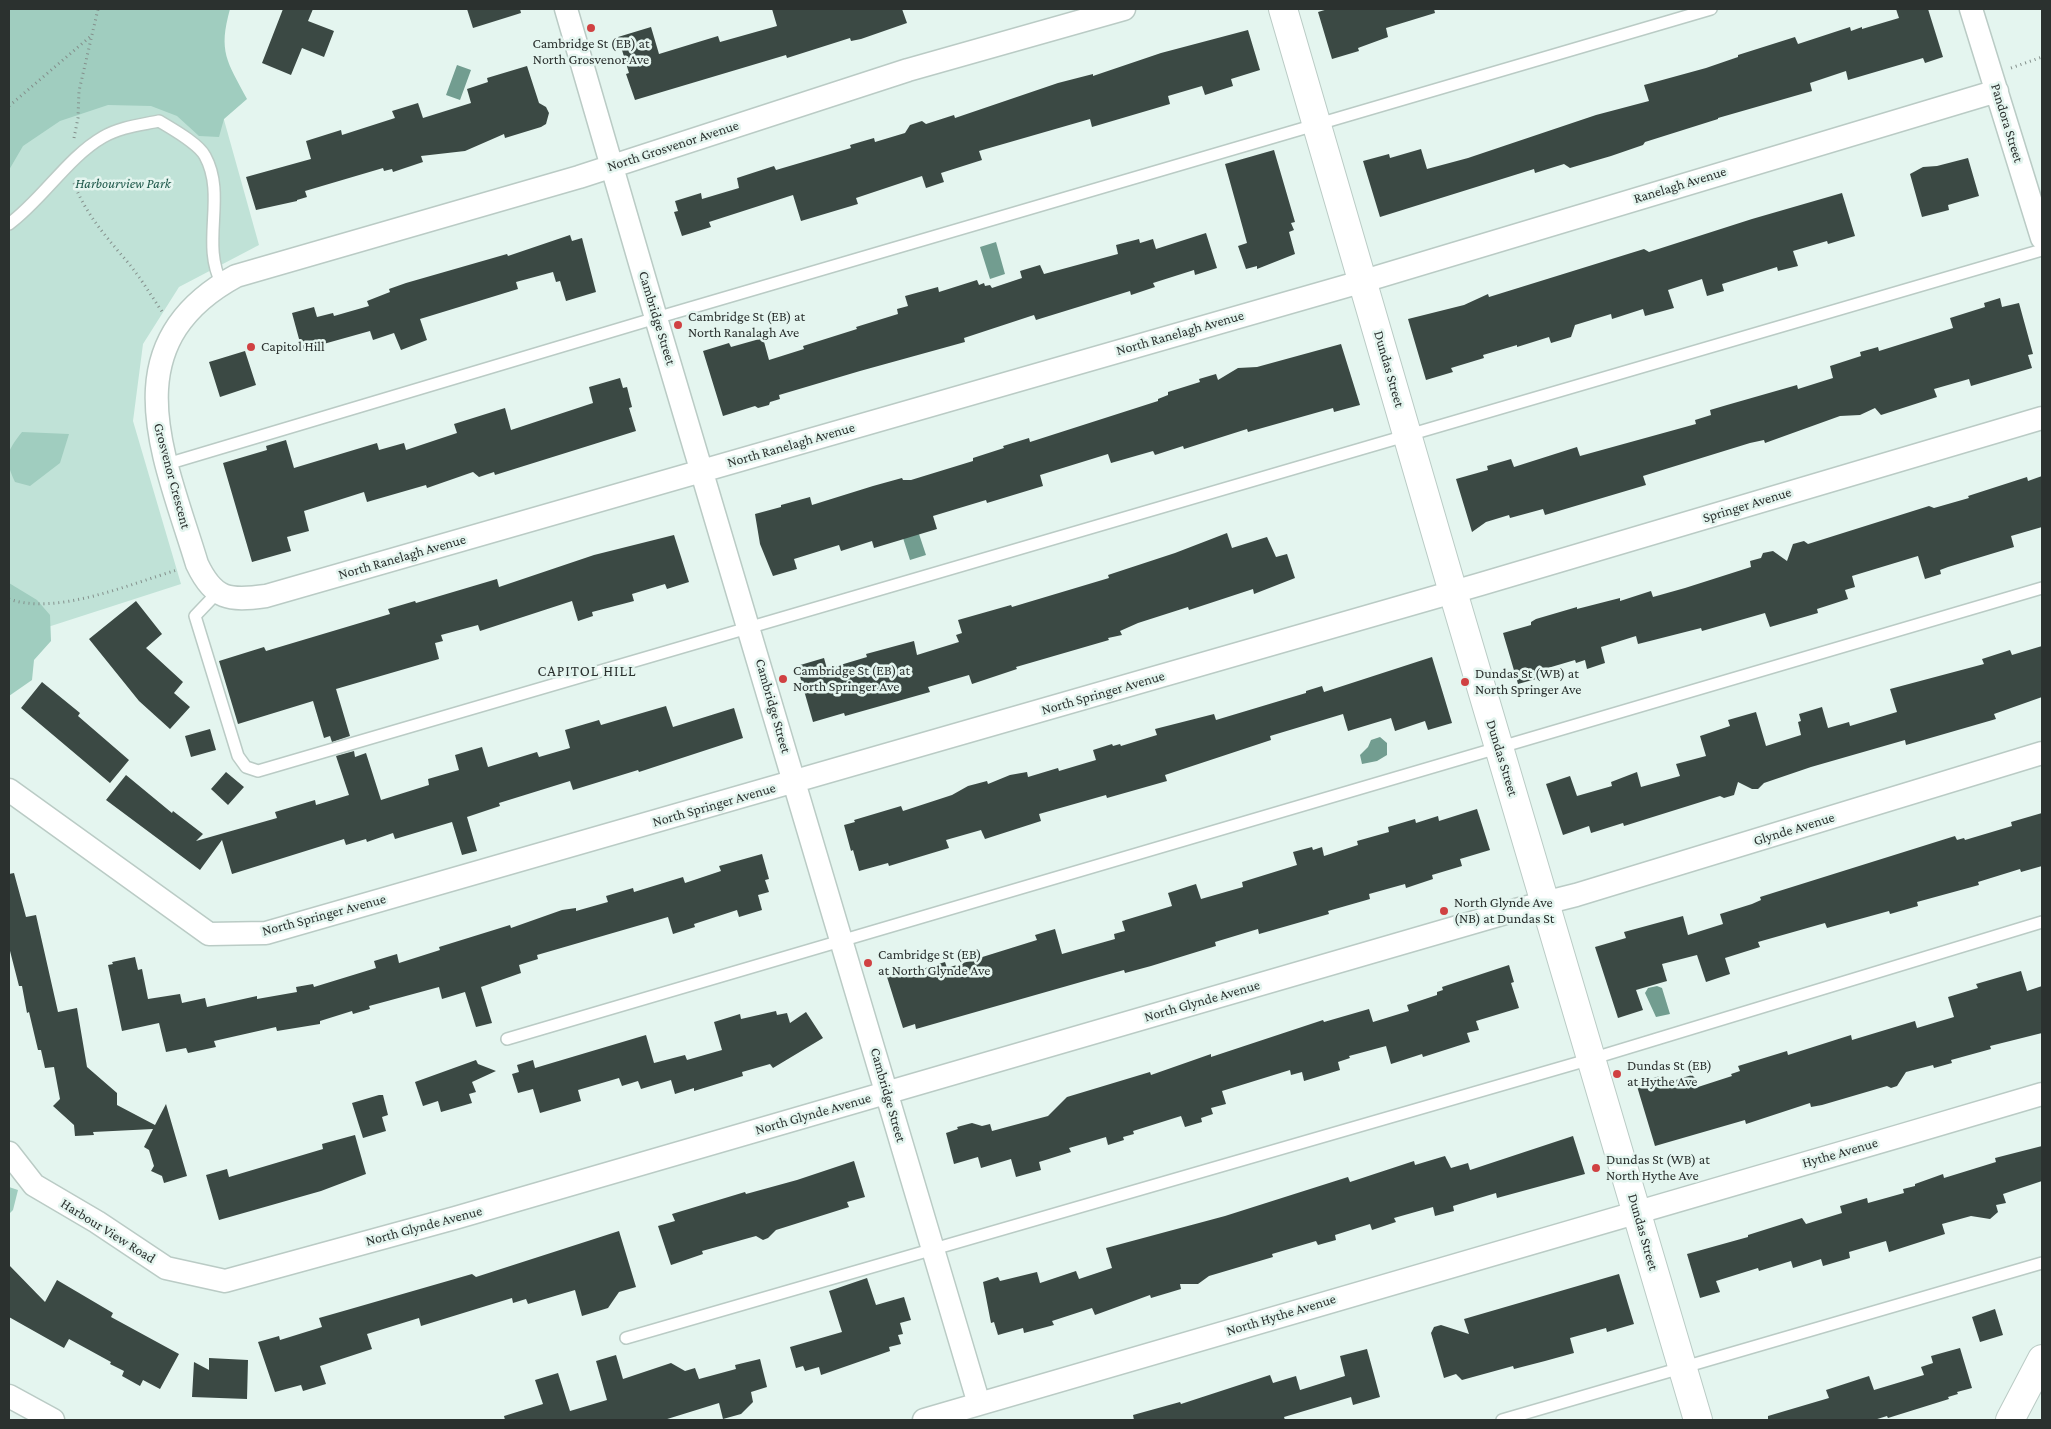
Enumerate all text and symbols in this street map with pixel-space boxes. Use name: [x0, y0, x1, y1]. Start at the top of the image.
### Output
marker: Cambridge St (EB) at North Grosvenor Ave: [585, 22, 597, 34]
place label: Cambridge St (EB) at North Grosvenor Ave: [532, 36, 650, 68]
street label: Pandora Street: [1987, 81, 2027, 165]
street label: North Grosvenor Avenue: [605, 117, 741, 175]
street label: Ranelagh Avenue: [1632, 163, 1728, 207]
park label: Harbourview Park: [75, 176, 171, 192]
street label: Cambridge Street: [635, 269, 679, 367]
street label: North Ranelagh Avenue: [1114, 307, 1246, 359]
place label: Cambridge St (EB) at North Ranalagh Ave: [688, 309, 805, 342]
marker: Cambridge St (EB) at North Ranalagh Ave: [672, 319, 684, 331]
street label: Dundas Street: [1370, 329, 1408, 409]
place label: Capitol Hill: [261, 339, 325, 355]
marker: Capitol Hill: [245, 341, 257, 353]
street label: North Ranelagh Avenue: [725, 419, 857, 471]
street label: Grosvenor Crescent: [150, 421, 194, 531]
street label: Springer Avenue: [1701, 484, 1793, 526]
street label: North Ranelagh Avenue: [336, 531, 468, 583]
street label: Cambridge Street: [752, 657, 794, 755]
district label: CAPITOL HILL: [536, 662, 638, 680]
place label: Cambridge St (EB) at North Springer Ave: [793, 663, 910, 696]
place label: Dundas St (WB) at North Springer Ave: [1475, 666, 1581, 699]
street label: North Springer Avenue: [1039, 667, 1167, 719]
marker: Cambridge St (EB) at North Springer Ave: [777, 673, 789, 685]
marker: Dundas St (WB) at North Springer Ave: [1459, 676, 1471, 688]
street label: Dundas Street: [1482, 718, 1522, 798]
street label: North Springer Avenue: [650, 779, 778, 831]
street label: Glynde Avenue: [1751, 809, 1837, 849]
street label: North Springer Avenue: [260, 890, 388, 940]
place label: North Glynde Ave (NB) at Dundas St: [1454, 895, 1554, 928]
marker: North Glynde Ave (NB) at Dundas St: [1438, 905, 1450, 917]
place label: Cambridge St (EB) at North Glynde Ave: [878, 947, 990, 980]
marker: Cambridge St (EB) at North Glynde Ave: [862, 957, 874, 969]
street label: North Glynde Avenue: [1142, 976, 1262, 1026]
street label: Cambridge Street: [867, 1046, 909, 1144]
place label: Dundas St (EB) at Hythe Ave: [1627, 1058, 1712, 1090]
marker: Dundas St (EB) at Hythe Ave: [1611, 1068, 1623, 1080]
street label: North Glynde Avenue: [753, 1089, 873, 1139]
street label: Hythe Avenue: [1800, 1134, 1880, 1172]
place label: Dundas St (WB) at North Hythe Ave: [1606, 1152, 1710, 1184]
marker: Dundas St (WB) at North Hythe Ave: [1590, 1162, 1602, 1174]
street label: Dundas Street: [1624, 1192, 1662, 1272]
street label: Harbour View Road: [58, 1195, 158, 1267]
street label: North Glynde Avenue: [364, 1202, 484, 1250]
street label: North Hythe Avenue: [1224, 1290, 1338, 1340]

